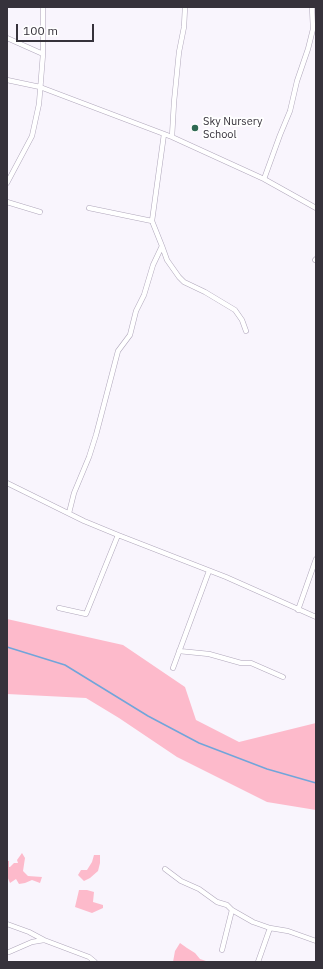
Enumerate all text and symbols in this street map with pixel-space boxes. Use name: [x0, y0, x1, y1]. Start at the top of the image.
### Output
scale bar: [18, 16, 96, 42]
text: 100 m: [23, 23, 58, 38]
place label: Sky Nursery School: [203, 115, 262, 141]
marker: Sky Nursery School: [190, 123, 200, 133]

